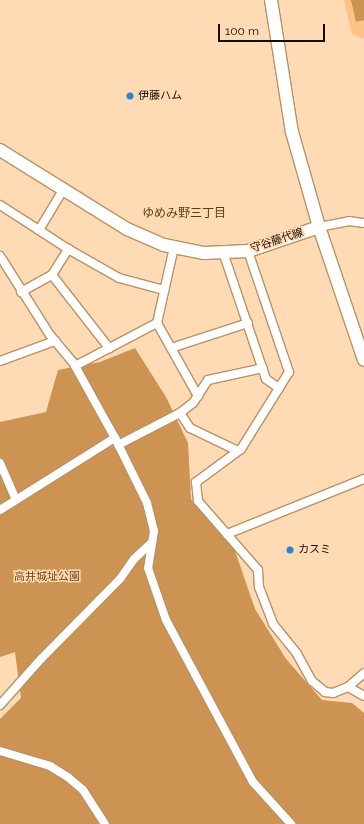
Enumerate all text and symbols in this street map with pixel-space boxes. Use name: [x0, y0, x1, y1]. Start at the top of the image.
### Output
scale bar: [220, 16, 327, 42]
text: 100 m: [225, 24, 259, 38]
place label: 伊藤ハム: [138, 89, 182, 103]
marker: 伊藤ハム: [125, 91, 135, 101]
district label: ゆめみ野三丁目: [142, 207, 226, 221]
street label: 守谷藤代線: [249, 226, 305, 256]
place label: カスミ: [298, 543, 331, 557]
marker: カスミ: [285, 545, 295, 555]
park label: 高井城址公園: [14, 570, 80, 584]

